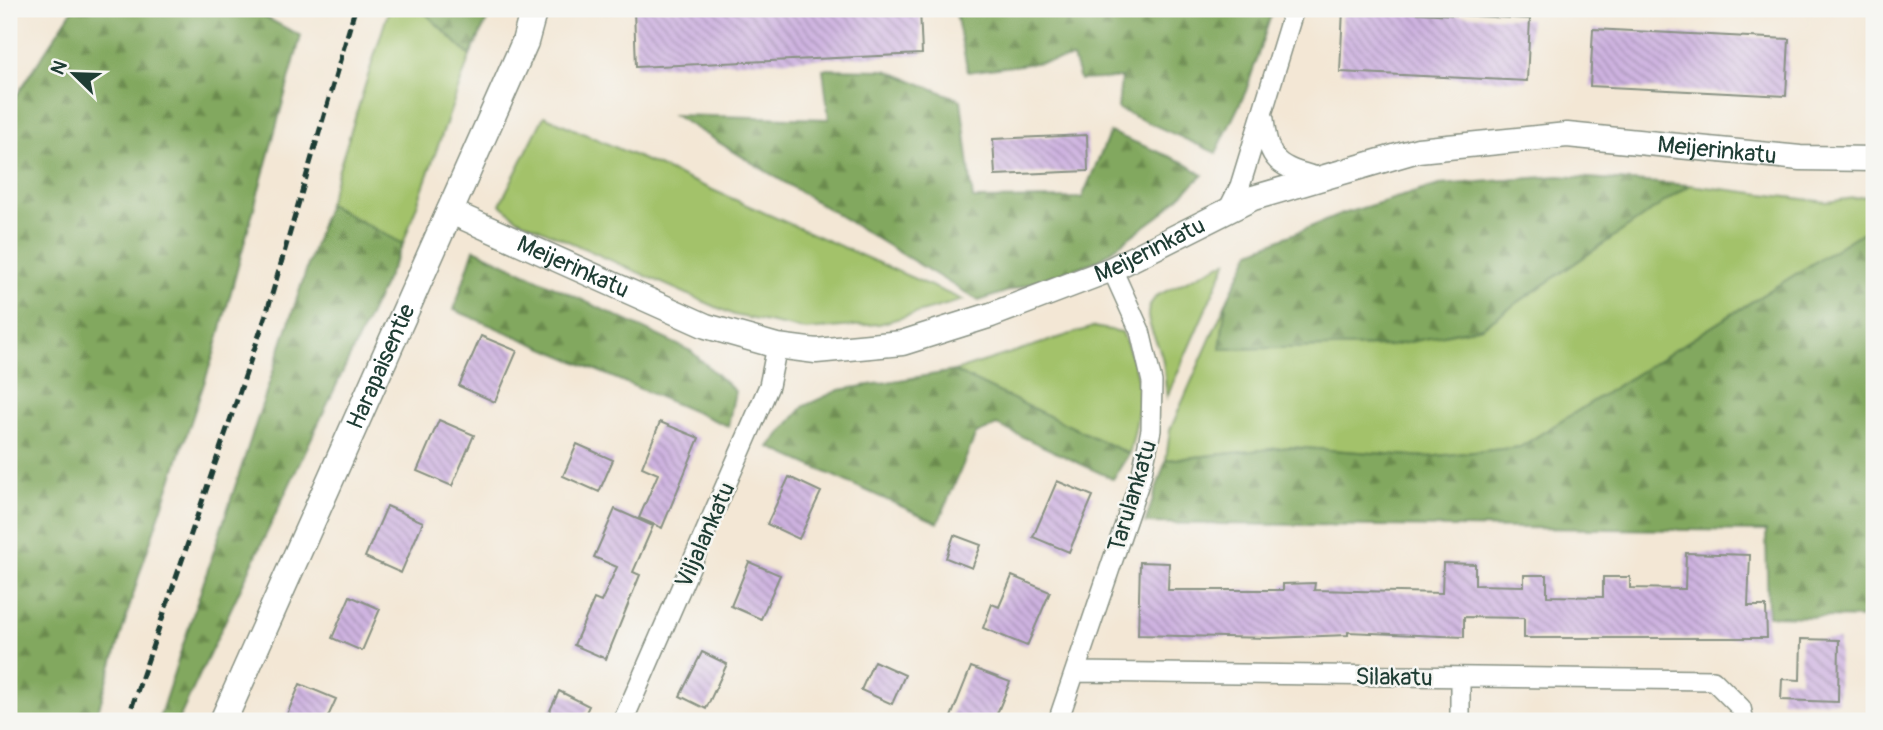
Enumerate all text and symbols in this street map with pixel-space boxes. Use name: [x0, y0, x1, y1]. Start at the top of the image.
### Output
north arrow: [38, 38, 108, 108]
text: N: [46, 57, 73, 78]
street label: Meijerinkatu: [1656, 130, 1778, 171]
street label: Meijerinkatu: [1091, 211, 1210, 289]
street label: Meijerinkatu: [512, 229, 633, 305]
street label: Harapaisentie: [341, 299, 422, 434]
street label: Tarulankatu: [1102, 437, 1163, 556]
street label: Viljalankatu: [669, 478, 742, 593]
street label: Silakatu: [1355, 662, 1433, 693]

